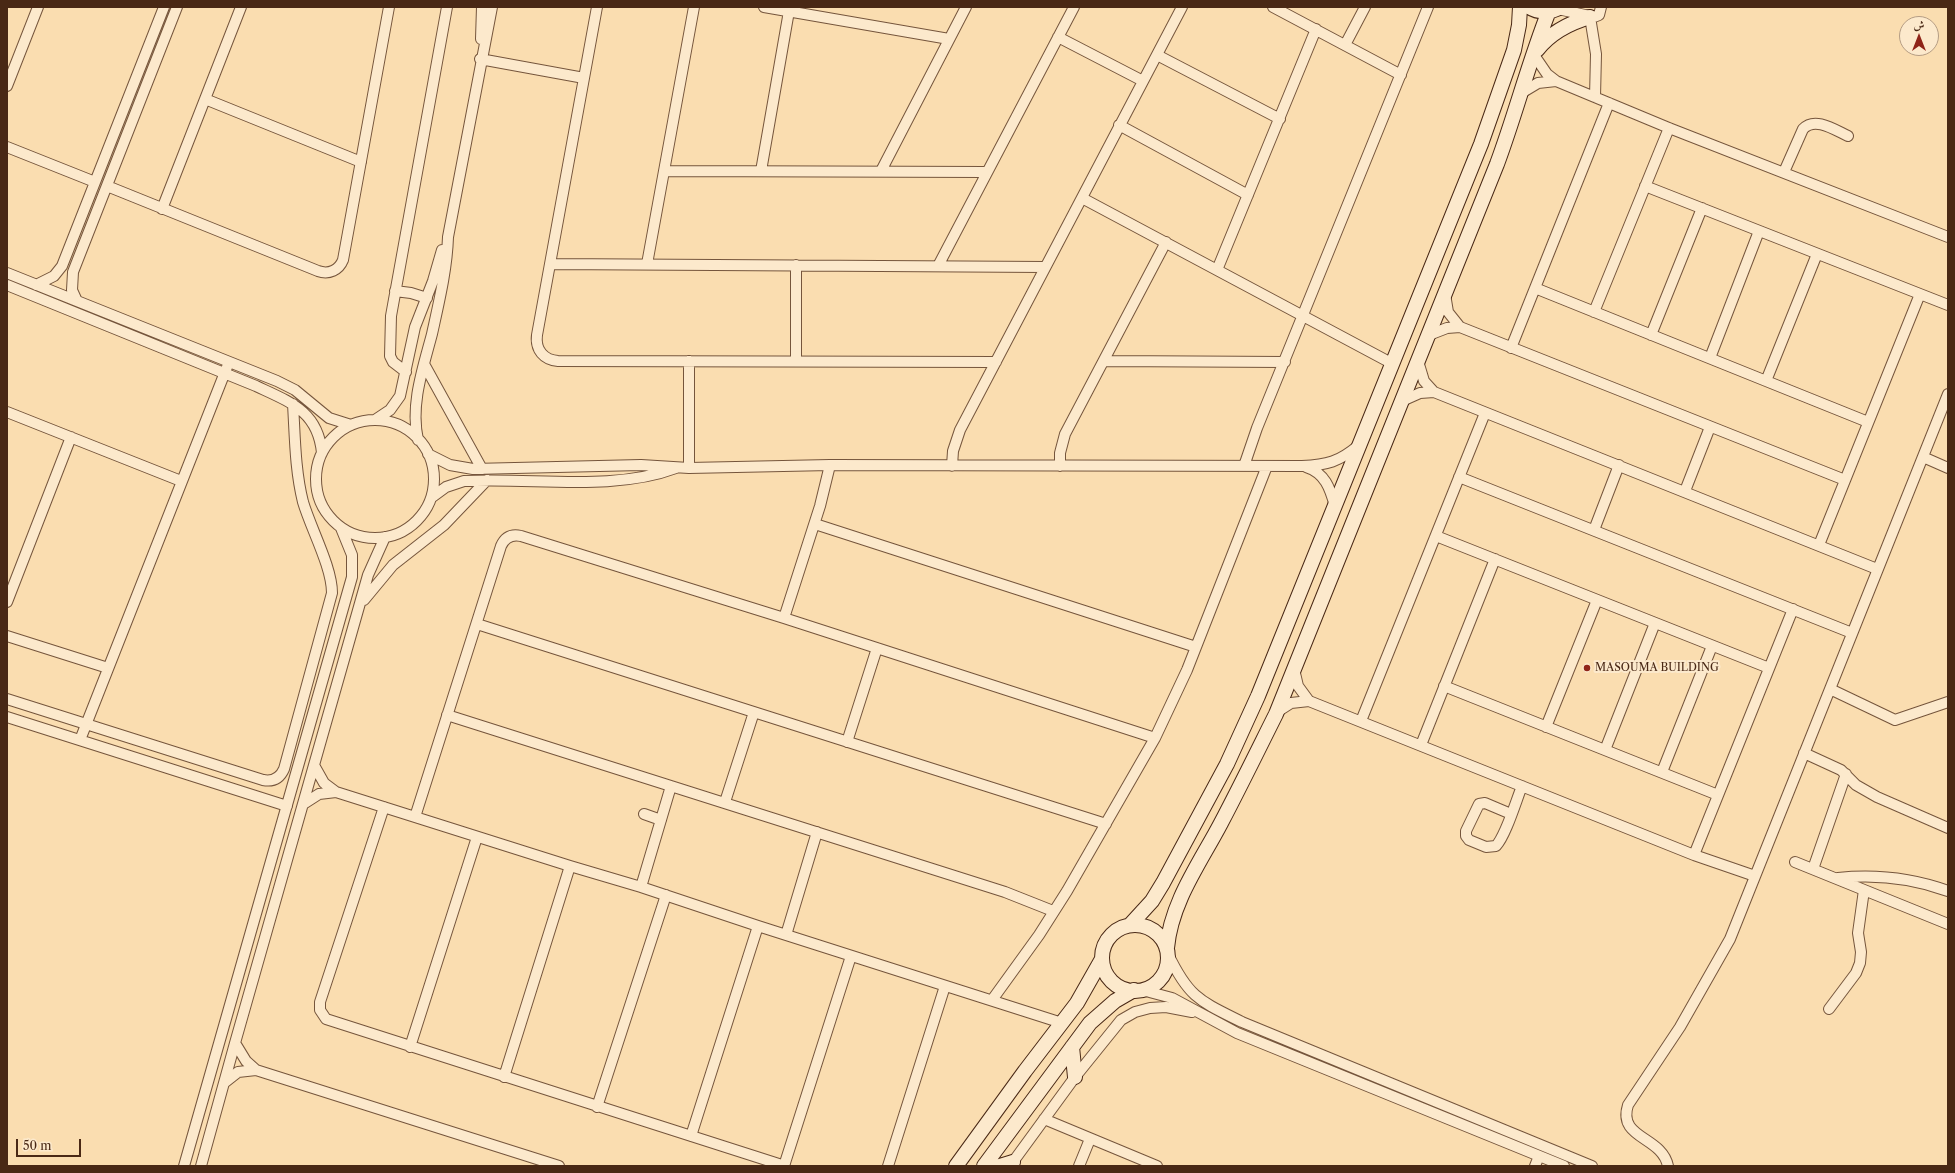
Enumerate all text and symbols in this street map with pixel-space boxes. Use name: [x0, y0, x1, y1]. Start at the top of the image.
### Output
north arrow: [1899, 16, 1939, 56]
text: ش: [1914, 18, 1924, 32]
place label: MASOUMA BUILDING: [1595, 661, 1719, 675]
marker: MASOUMA BUILDING: [1582, 663, 1592, 673]
scale bar: [18, 1131, 83, 1157]
text: 50 m: [23, 1138, 52, 1153]

